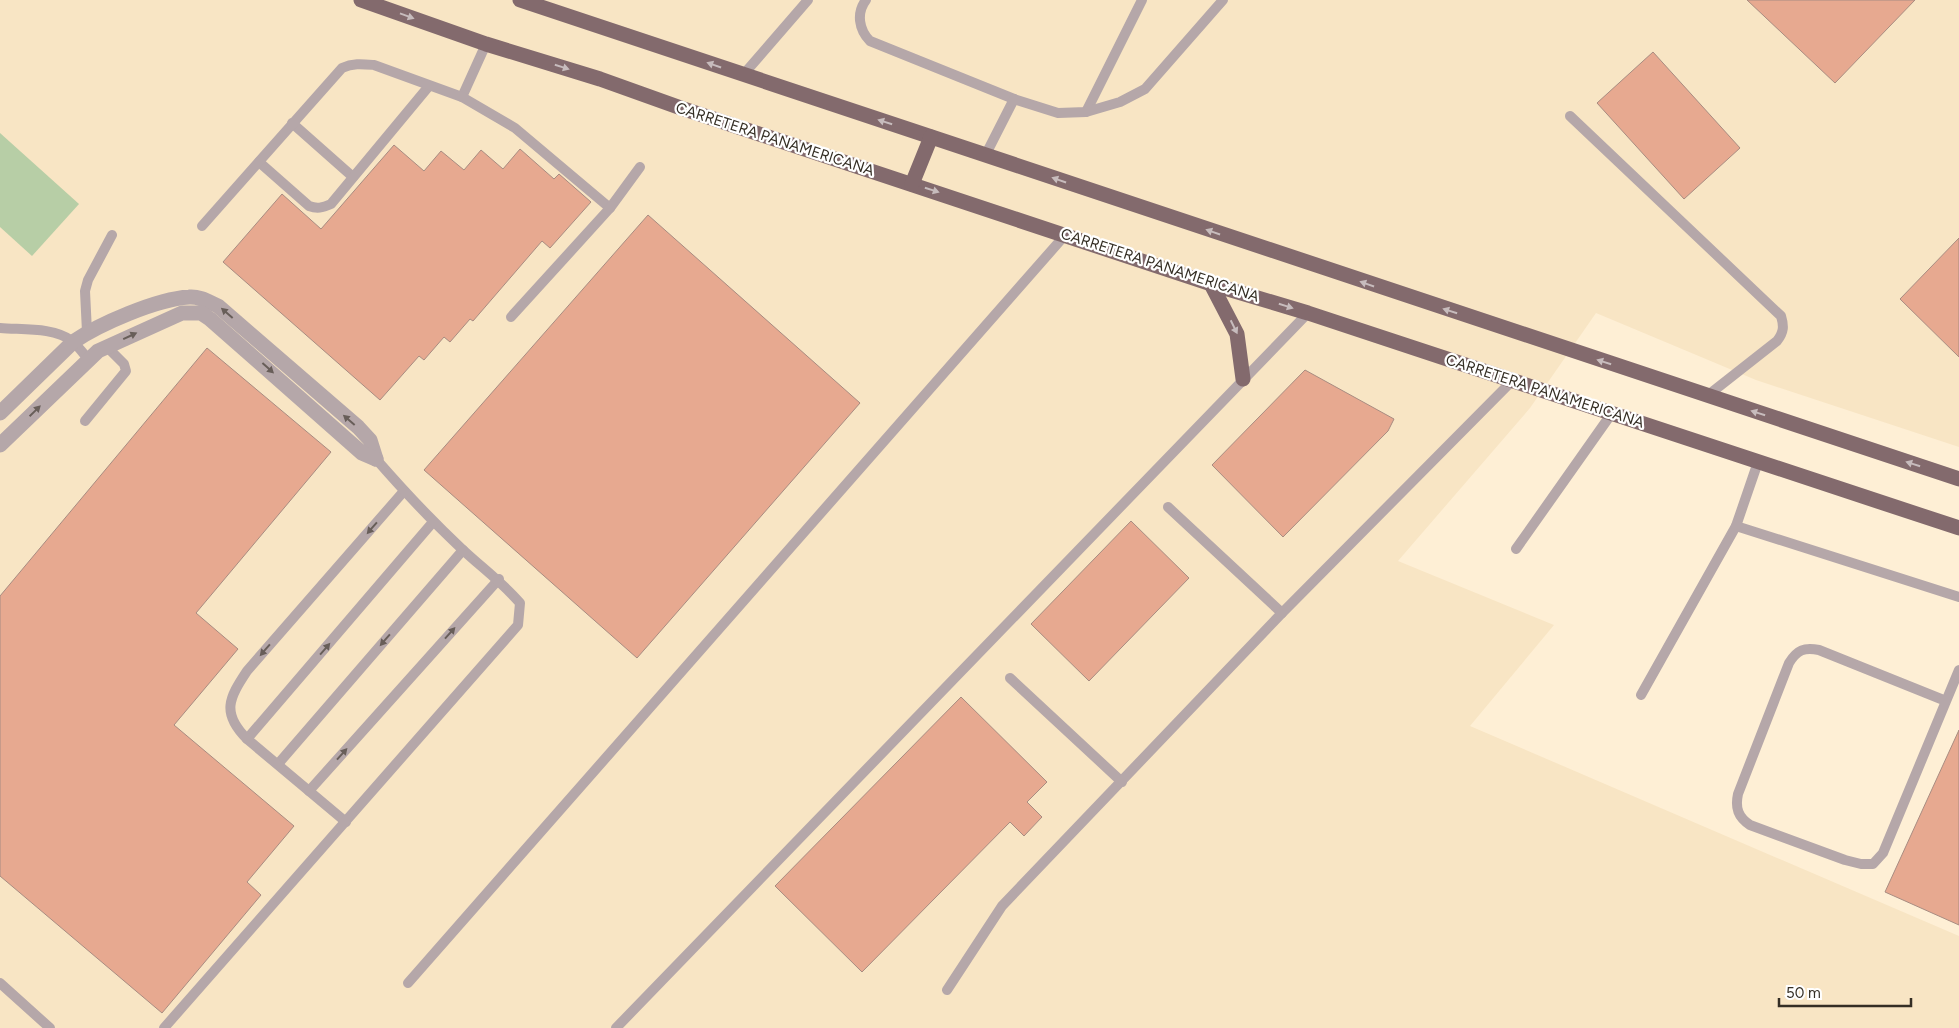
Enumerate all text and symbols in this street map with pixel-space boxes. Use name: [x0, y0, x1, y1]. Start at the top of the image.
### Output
one-way arrow: [400, 13, 415, 20]
one-way arrow: [706, 61, 721, 69]
one-way arrow: [554, 64, 569, 72]
street label: CARRETERA PANAMERICANA: [674, 98, 876, 180]
one-way arrow: [877, 118, 892, 125]
one-way arrow: [1052, 176, 1067, 184]
one-way arrow: [924, 187, 939, 195]
street label: CARRETERA PANAMERICANA: [1059, 224, 1261, 306]
one-way arrow: [1206, 228, 1221, 235]
one-way arrow: [1360, 280, 1375, 287]
one-way arrow: [1278, 303, 1293, 311]
one-way arrow: [1442, 307, 1457, 314]
one-way arrow: [220, 308, 233, 319]
one-way arrow: [1230, 320, 1238, 334]
one-way arrow: [123, 331, 137, 339]
street label: CARRETERA PANAMERICANA: [1444, 350, 1646, 432]
one-way arrow: [1596, 358, 1611, 366]
one-way arrow: [261, 362, 273, 374]
one-way arrow: [29, 405, 41, 417]
one-way arrow: [1751, 409, 1766, 416]
one-way arrow: [343, 414, 356, 425]
one-way arrow: [1905, 460, 1920, 467]
one-way arrow: [367, 521, 378, 534]
one-way arrow: [444, 628, 456, 640]
one-way arrow: [380, 633, 391, 646]
one-way arrow: [319, 642, 330, 655]
one-way arrow: [260, 643, 271, 656]
one-way arrow: [336, 749, 348, 761]
scale bar: [1779, 976, 1912, 1008]
text: 50 m: [1786, 984, 1821, 1002]

